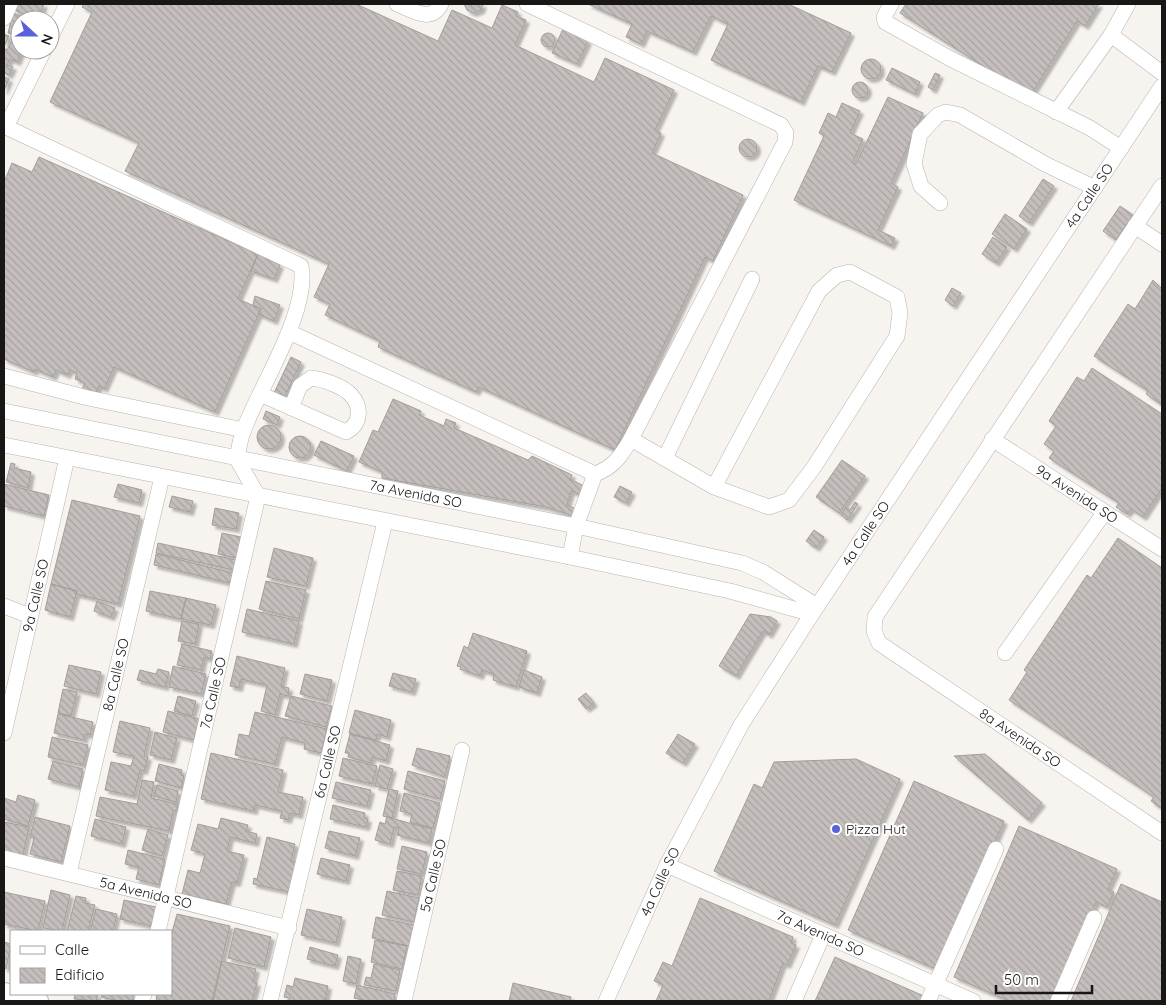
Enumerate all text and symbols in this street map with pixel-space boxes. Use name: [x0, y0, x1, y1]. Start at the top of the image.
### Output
north arrow: [10, 10, 60, 60]
text: N: [37, 32, 57, 48]
street label: 4a Calle SO: [1061, 160, 1117, 232]
street label: 9a Avenida SO: [1032, 461, 1122, 527]
street label: 7a Avenida SO: [368, 476, 464, 512]
street label: 4a Calle SO: [838, 497, 894, 569]
street label: 9a Calle SO: [18, 557, 53, 634]
street label: 8a Calle SO: [98, 636, 133, 713]
street label: 7a Calle SO: [196, 655, 230, 731]
street label: 8a Avenida SO: [976, 704, 1065, 772]
street label: 6a Calle SO: [310, 723, 345, 800]
place label: Pizza Hut: [846, 820, 906, 838]
marker: Pizza Hut: [830, 823, 842, 835]
street label: 5a Calle SO: [416, 837, 450, 914]
street label: 4a Calle SO: [636, 844, 684, 919]
street label: 5a Avenida SO: [98, 873, 194, 913]
street label: 7a Avenida SO: [774, 906, 867, 961]
legend: [10, 930, 172, 995]
text: Calle: [55, 940, 89, 959]
scale bar: [996, 962, 1092, 994]
text: Edificio: [55, 965, 104, 984]
text: 50 m: [1004, 970, 1039, 989]

